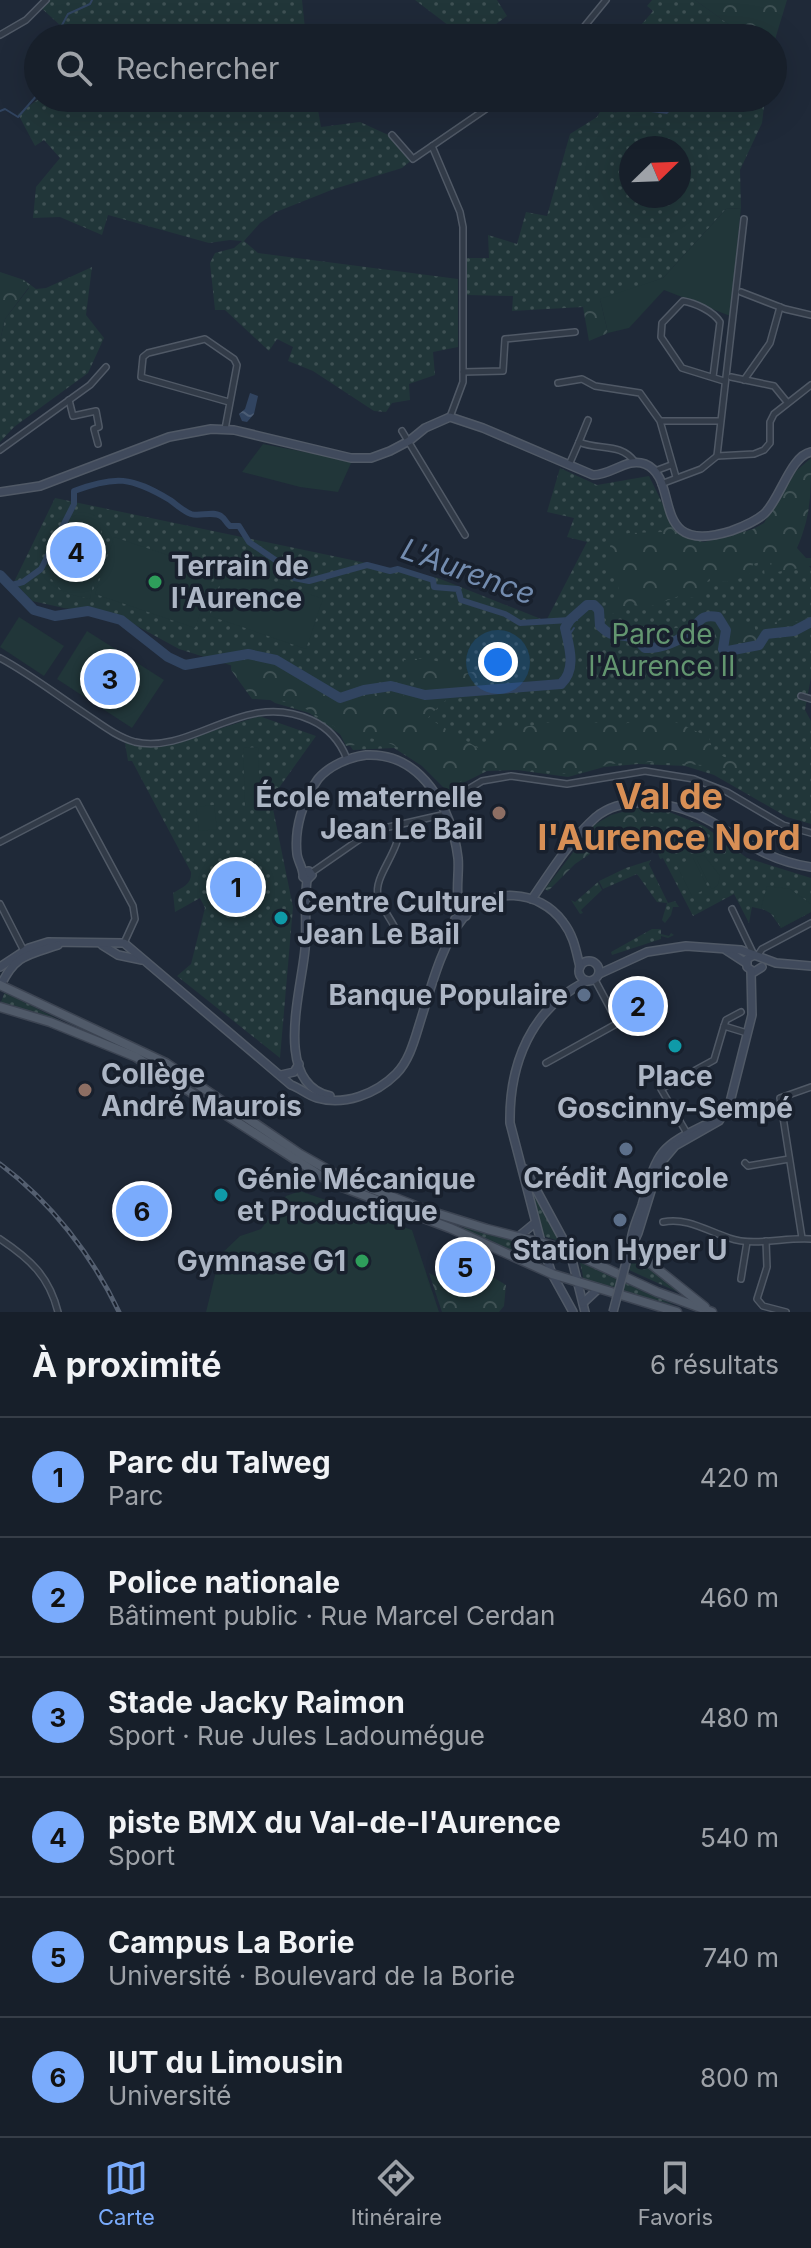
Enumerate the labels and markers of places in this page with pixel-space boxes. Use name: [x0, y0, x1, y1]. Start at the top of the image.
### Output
pin: 4: [50, 522, 102, 582]
place label: Terrain de l'Aurence: [171, 549, 309, 615]
marker: Terrain de l'Aurence: [146, 573, 164, 591]
pin: 3: [84, 649, 136, 709]
place label: École maternelle Jean Le Bail: [255, 779, 483, 846]
marker: École maternelle Jean Le Bail: [490, 804, 508, 822]
pin: 1: [210, 857, 262, 917]
place label: Centre Culturel Jean Le Bail: [297, 885, 505, 951]
marker: Centre Culturel Jean Le Bail: [272, 909, 290, 927]
pin: 2: [612, 976, 664, 1036]
place label: Banque Populaire: [328, 978, 568, 1012]
marker: Banque Populaire: [575, 986, 593, 1004]
marker: Place Goscinny-Sempé: [666, 1037, 684, 1055]
place label: Collège André Maurois: [101, 1057, 302, 1123]
place label: Place Goscinny-Sempé: [557, 1059, 793, 1125]
marker: Collège André Maurois: [76, 1081, 94, 1099]
marker: Crédit Agricole: [617, 1140, 635, 1158]
place label: Crédit Agricole: [523, 1161, 729, 1195]
place label: Génie Mécanique et Productique: [237, 1162, 476, 1228]
pin: 6: [116, 1181, 168, 1241]
marker: Génie Mécanique et Productique: [212, 1186, 230, 1204]
marker: Station Hyper U: [611, 1211, 629, 1229]
place label: Station Hyper U: [513, 1233, 727, 1267]
pin: 5: [439, 1237, 491, 1297]
place label: Gymnase G1: [177, 1244, 346, 1278]
marker: Gymnase G1: [353, 1252, 371, 1270]

